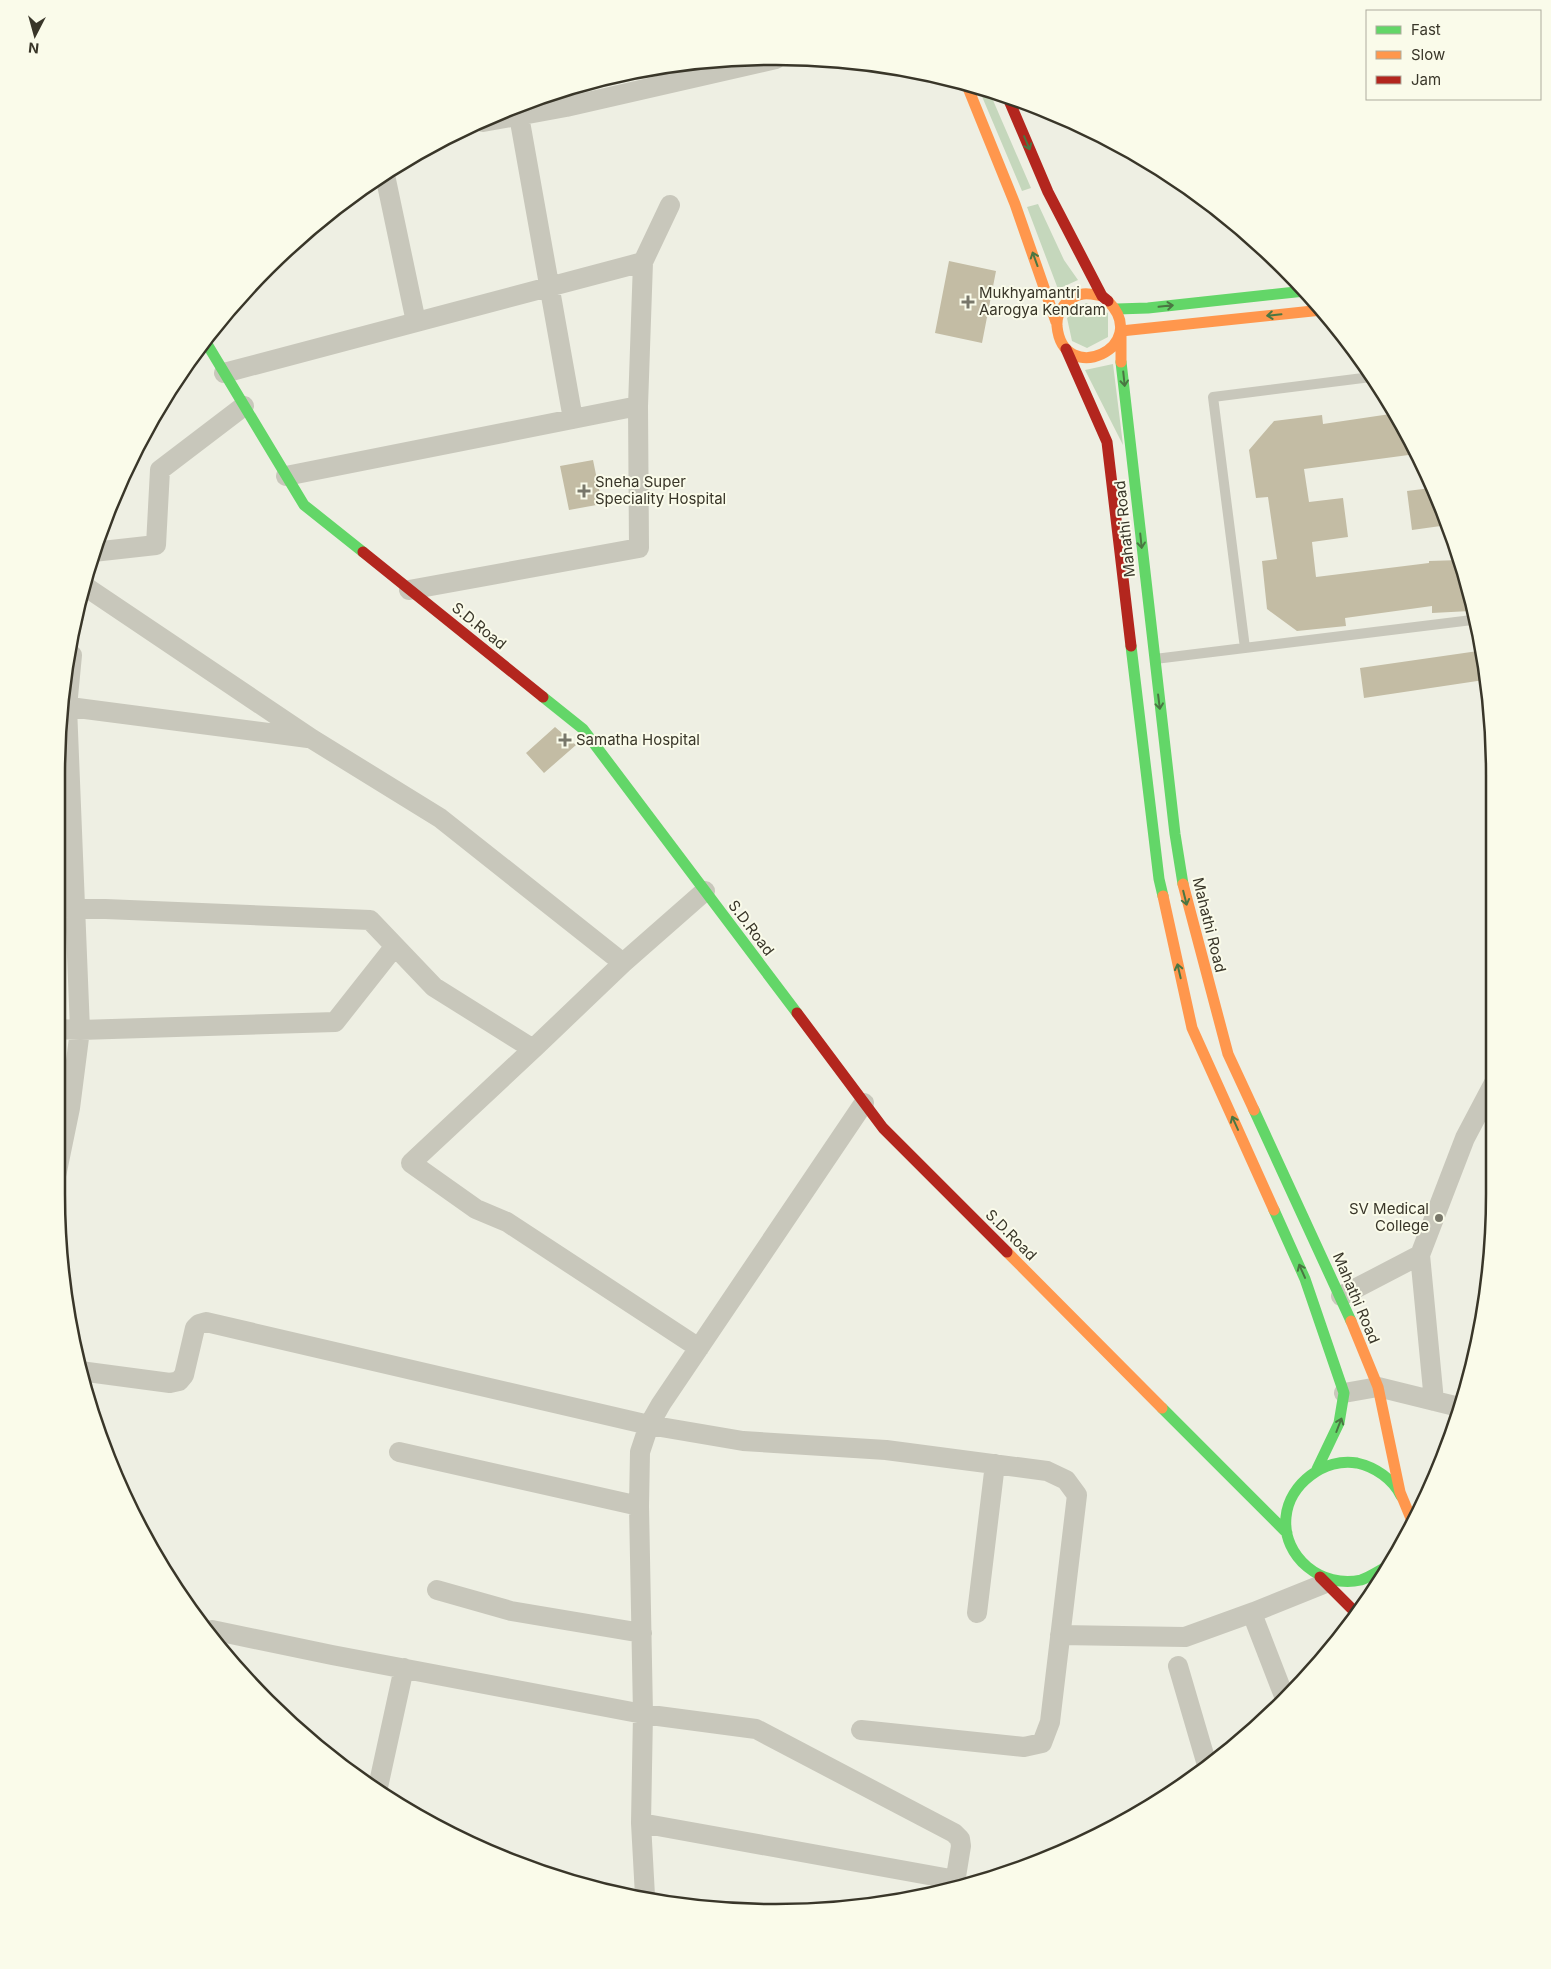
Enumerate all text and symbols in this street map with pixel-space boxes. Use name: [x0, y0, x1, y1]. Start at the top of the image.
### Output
north arrow: [10, 10, 60, 60]
legend: [1366, 10, 1541, 100]
text: Fast: [1411, 20, 1441, 39]
text: N: [27, 39, 40, 57]
text: Slow: [1411, 45, 1445, 64]
text: Jam: [1411, 70, 1441, 89]
one-way arrow: [1023, 135, 1033, 150]
one-way arrow: [1030, 252, 1039, 267]
place label: Mukhyamantri Aarogya Kendram: [979, 283, 1106, 319]
marker: Mukhyamantri Aarogya Kendram: [961, 295, 975, 309]
one-way arrow: [1157, 301, 1173, 311]
one-way arrow: [1266, 310, 1282, 320]
one-way arrow: [1119, 371, 1128, 387]
place label: Sneha Super Speciality Hospital: [595, 472, 726, 508]
street label: Mahathi Road: [1110, 480, 1139, 578]
marker: Sneha Super Speciality Hospital: [577, 484, 591, 498]
one-way arrow: [1136, 533, 1146, 549]
street label: S.D.Road: [448, 598, 510, 653]
one-way arrow: [1154, 694, 1164, 710]
place label: Samatha Hospital: [576, 730, 700, 749]
marker: Samatha Hospital: [558, 733, 572, 747]
street label: Mahathi Road: [1189, 875, 1230, 974]
one-way arrow: [1181, 889, 1191, 905]
street label: S.D.Road: [724, 896, 778, 959]
one-way arrow: [1174, 963, 1183, 979]
one-way arrow: [1230, 1116, 1239, 1131]
place label: SV Medical College: [1349, 1199, 1429, 1235]
street label: S.D.Road: [982, 1205, 1041, 1264]
marker: SV Medical College: [1433, 1212, 1445, 1224]
street label: Mahathi Road: [1329, 1249, 1384, 1346]
one-way arrow: [1296, 1264, 1306, 1279]
one-way arrow: [1334, 1418, 1344, 1433]

